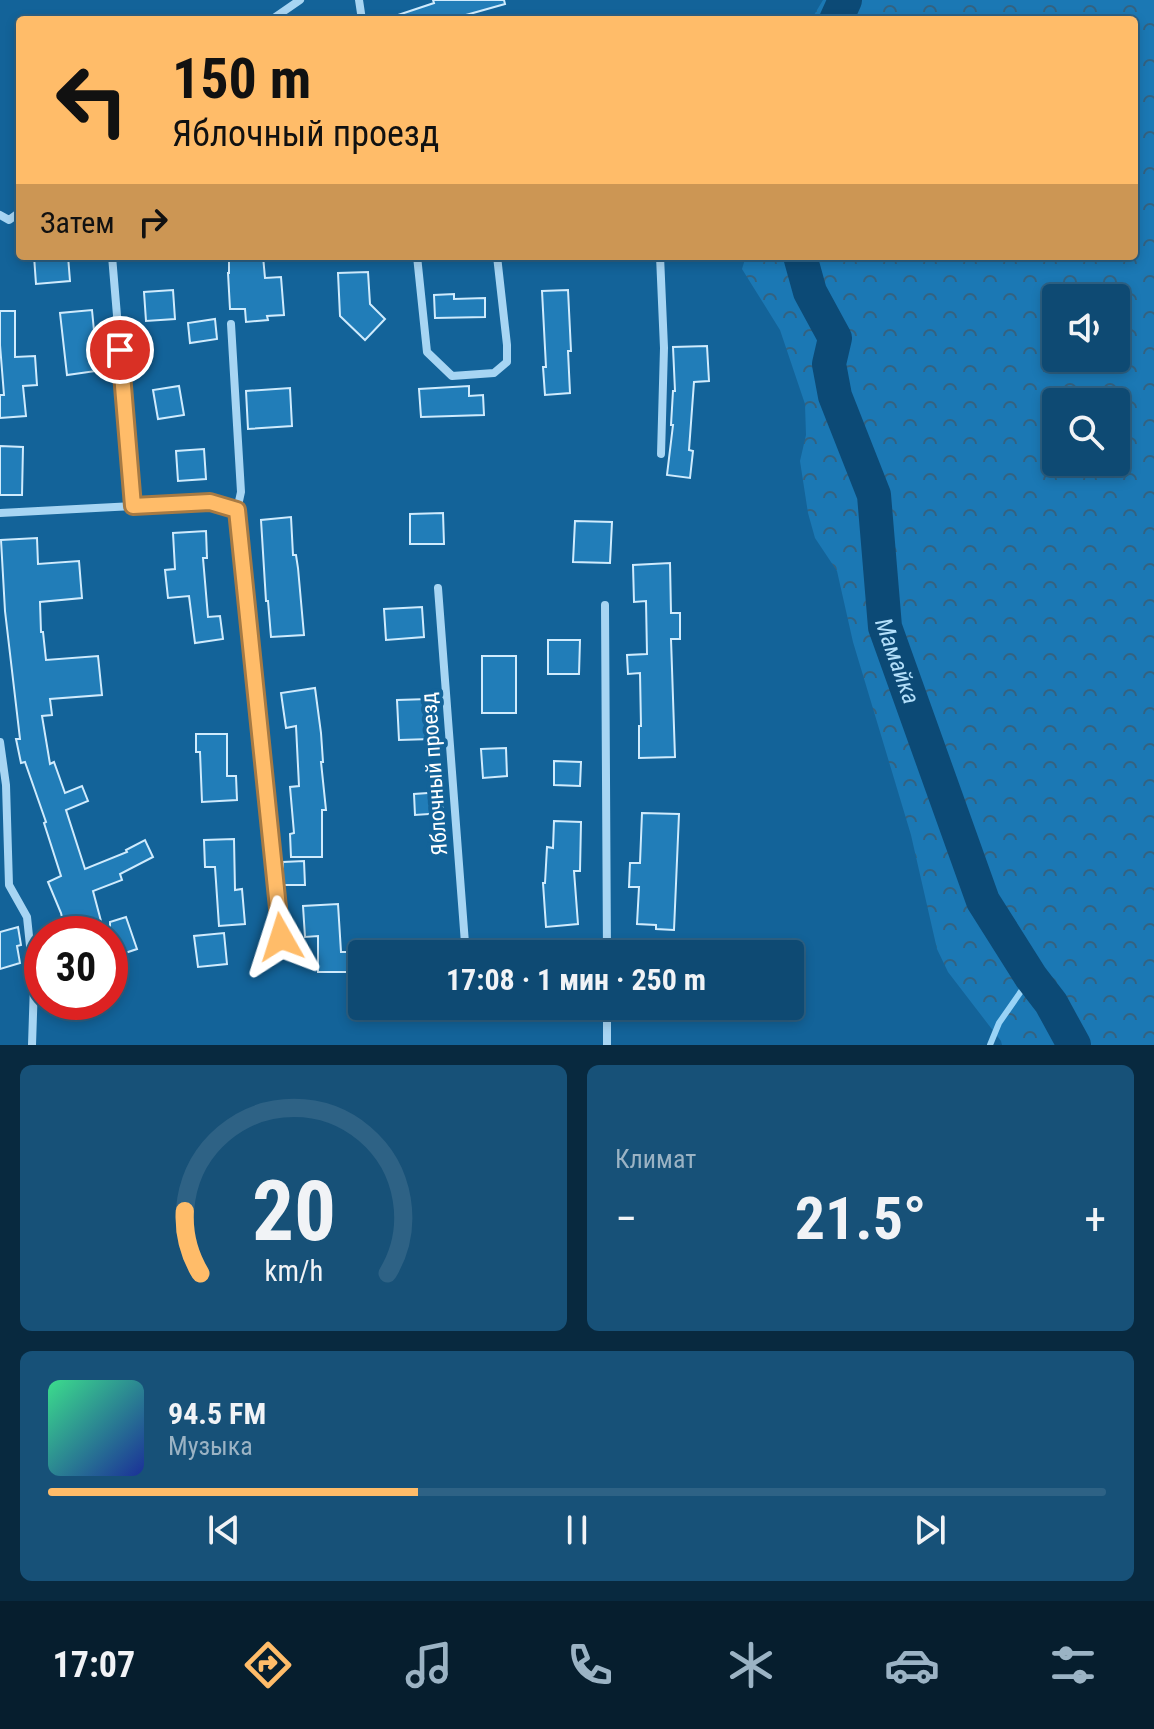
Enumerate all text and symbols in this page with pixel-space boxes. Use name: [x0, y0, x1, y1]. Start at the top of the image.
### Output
text: 150 m: [172, 46, 311, 112]
icon: left: [40, 48, 144, 152]
text: Яблочный проезд: [172, 113, 439, 155]
icon: right: [131, 200, 175, 244]
text: Затем: [40, 205, 115, 240]
map controls: [1042, 284, 1130, 476]
button: sound: [1042, 284, 1130, 372]
pin: [86, 316, 154, 384]
icon: arrive: [98, 328, 142, 372]
button: search: [1042, 388, 1130, 476]
water label: Мамайка: [869, 614, 925, 708]
street label: Яблочный проезд: [416, 691, 452, 856]
position arrow: [239, 895, 323, 979]
speed limit sign: 30: [24, 916, 128, 1020]
text: 17:08 · 1 мин · 250 m: [446, 962, 706, 997]
text: Климат: [615, 1144, 696, 1174]
text: 20: [251, 1163, 336, 1260]
text: 21.5°: [795, 1183, 926, 1254]
text: −: [615, 1193, 637, 1245]
text: +: [1084, 1193, 1106, 1245]
text: km/h: [264, 1254, 323, 1288]
text: 94.5 FM: [168, 1396, 266, 1431]
text: Музыка: [168, 1431, 253, 1461]
icon: previous: [202, 1508, 246, 1552]
icon: pause: [555, 1508, 599, 1552]
icon: next: [908, 1508, 952, 1552]
icon: directions: [240, 1637, 296, 1693]
icon: music: [401, 1637, 457, 1693]
icon: phone: [562, 1637, 618, 1693]
icon: climate: [723, 1637, 779, 1693]
icon: car: [884, 1637, 940, 1693]
icon: filters: [1045, 1637, 1101, 1693]
text: 17:07: [53, 1644, 135, 1686]

